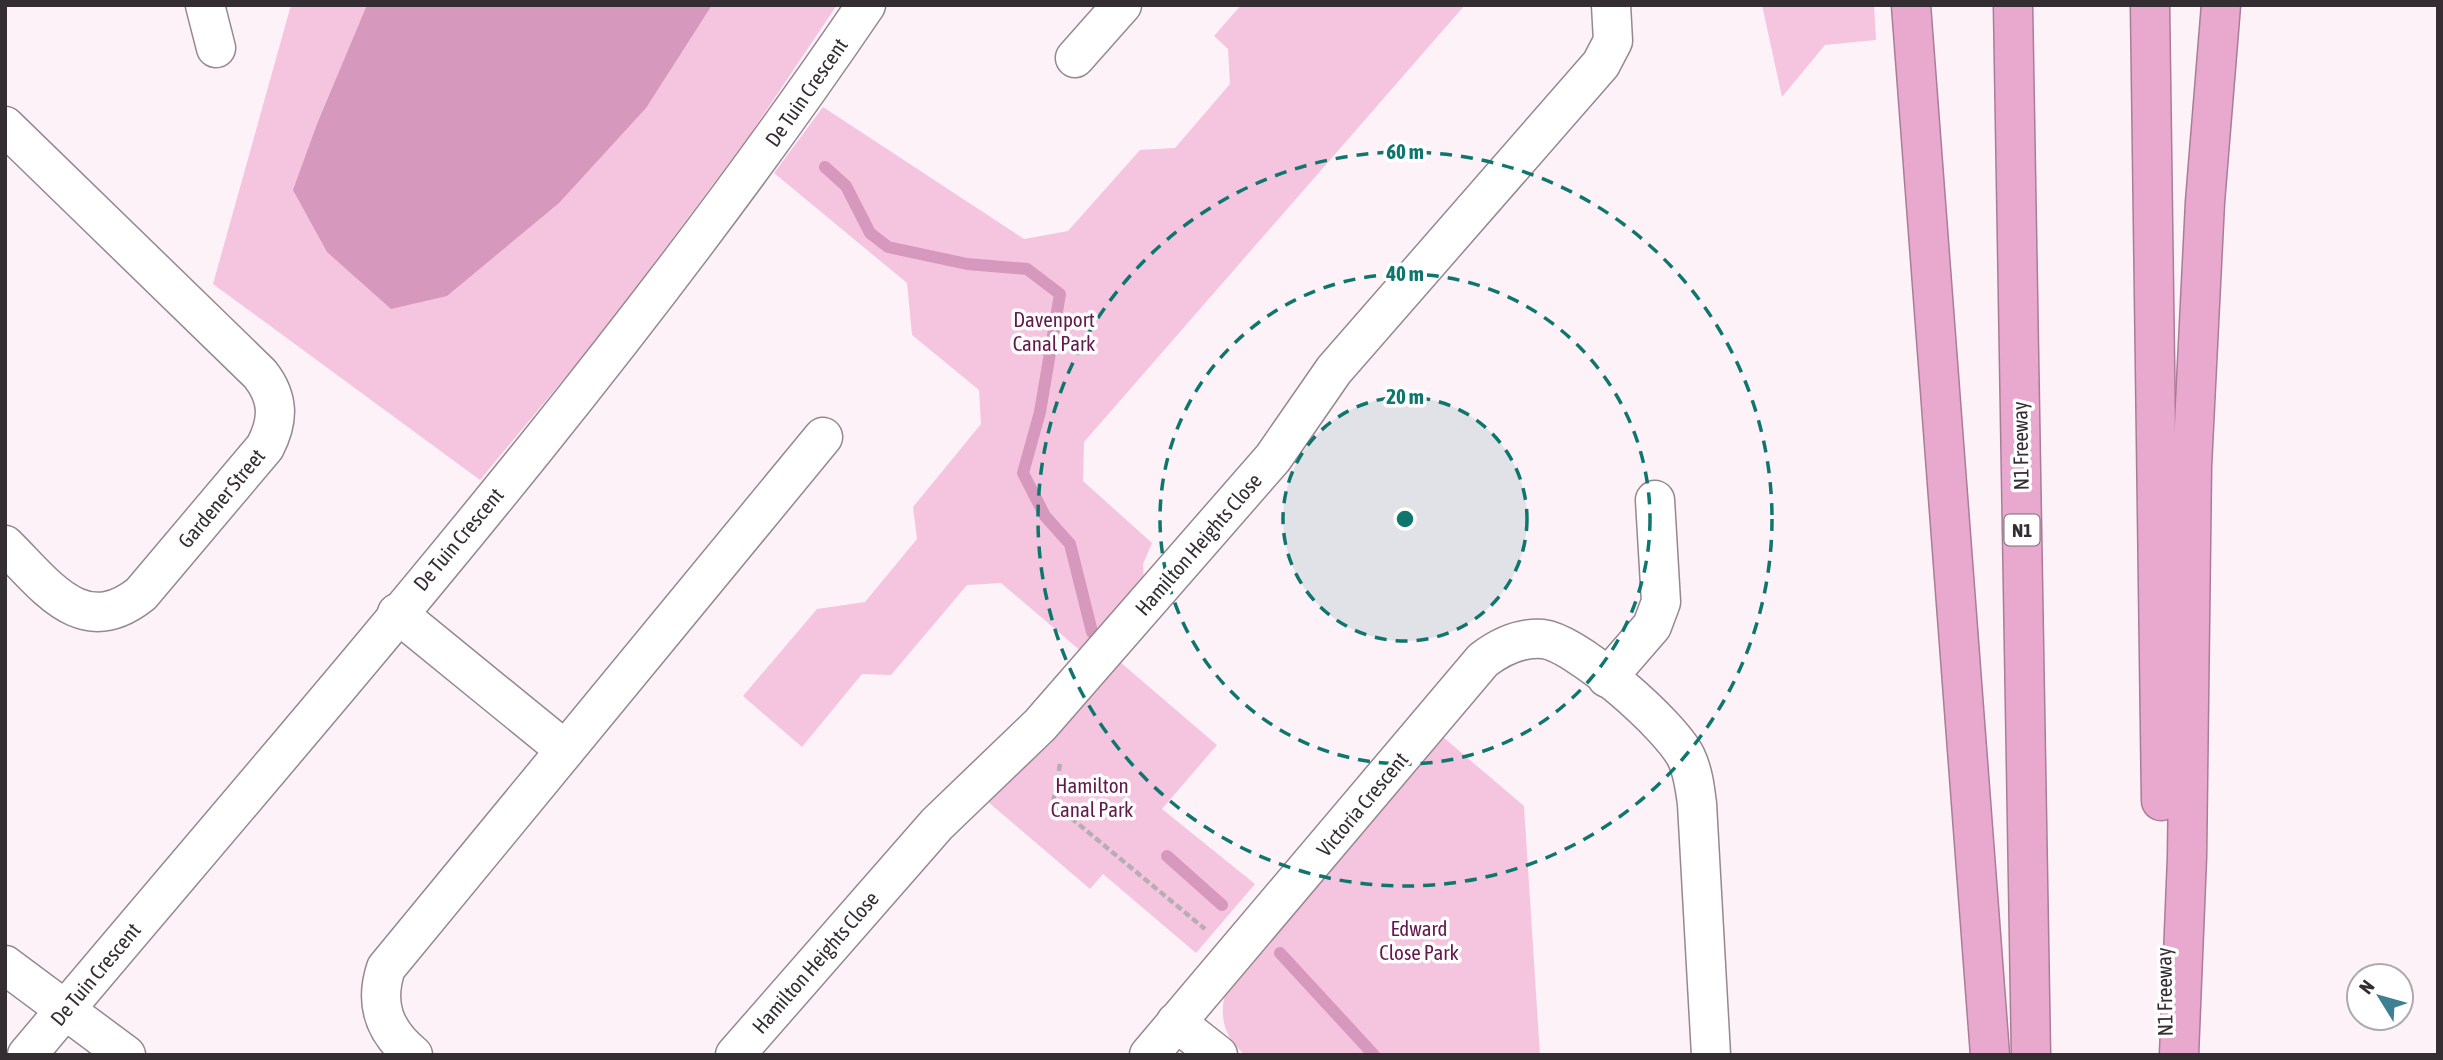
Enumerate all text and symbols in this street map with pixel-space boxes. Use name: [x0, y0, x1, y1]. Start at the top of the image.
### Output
street label: De Tuin Crescent: [760, 33, 852, 151]
text: 60 m: [1386, 139, 1424, 163]
text: 40 m: [1385, 261, 1424, 285]
park label: Davenport Canal Park: [1013, 307, 1095, 355]
text: 20 m: [1386, 384, 1424, 408]
street label: N1 Freeway: [2007, 401, 2033, 491]
street label: Gardener Street: [173, 444, 269, 552]
street label: Hamilton Heights Close: [1130, 468, 1266, 620]
street label: De Tuin Crescent: [408, 483, 508, 595]
centre of rings: [1393, 507, 1417, 531]
road number: N1: [2004, 514, 2039, 545]
street label: Victoria Crescent: [1312, 747, 1412, 861]
park label: Hamilton Canal Park: [1051, 773, 1133, 821]
street label: Hamilton Heights Close: [747, 886, 883, 1038]
park label: Edward Close Park: [1379, 916, 1459, 964]
street label: De Tuin Crescent: [45, 918, 145, 1030]
street label: N1 Freeway: [2151, 947, 2177, 1037]
north arrow: [2345, 962, 2415, 1032]
text: N: [2354, 976, 2379, 998]

